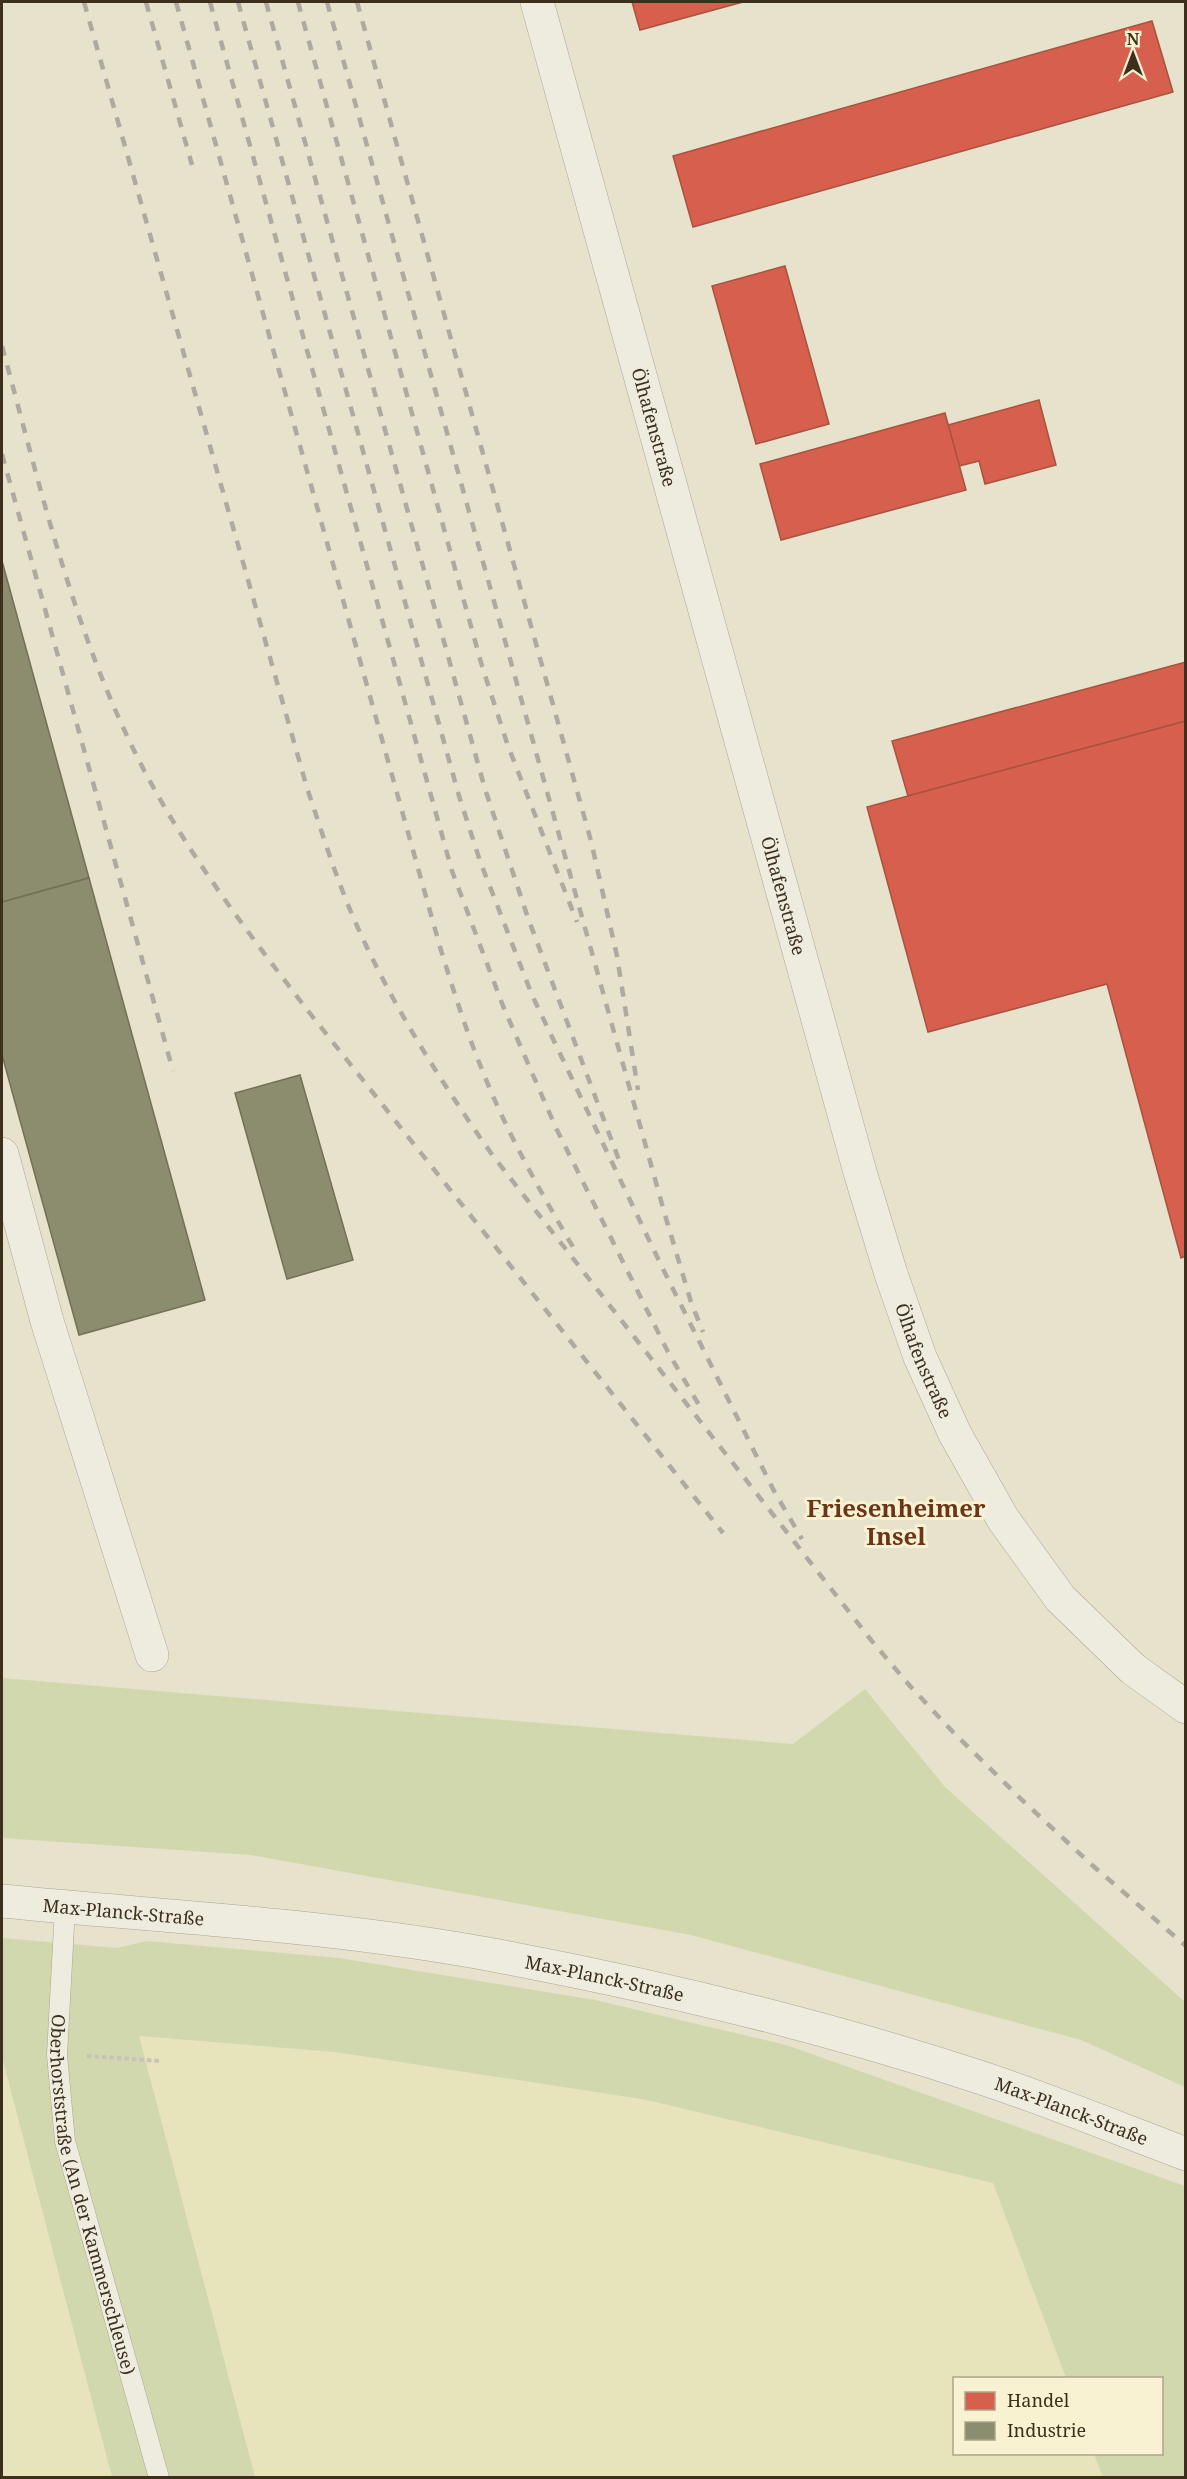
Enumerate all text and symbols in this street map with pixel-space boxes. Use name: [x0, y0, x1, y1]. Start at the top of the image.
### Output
north arrow: [1103, 24, 1163, 84]
text: N: [1127, 28, 1140, 50]
street label: Ölhafenstraße: [626, 365, 682, 489]
street label: Ölhafenstraße: [756, 833, 812, 958]
street label: Ölhafenstraße: [890, 1300, 958, 1422]
district label: Friesenheimer Insel: [806, 1491, 986, 1552]
street label: Max-Planck-Straße: [42, 1893, 205, 1931]
street label: Max-Planck-Straße: [523, 1949, 686, 2007]
street label: Oberhorststraße (An der Kammerschleuse): [45, 2014, 142, 2377]
street label: Max-Planck-Straße: [992, 2071, 1152, 2150]
legend: [953, 2377, 1163, 2455]
text: Handel: [1007, 2388, 1070, 2412]
text: Industrie: [1007, 2418, 1086, 2442]

